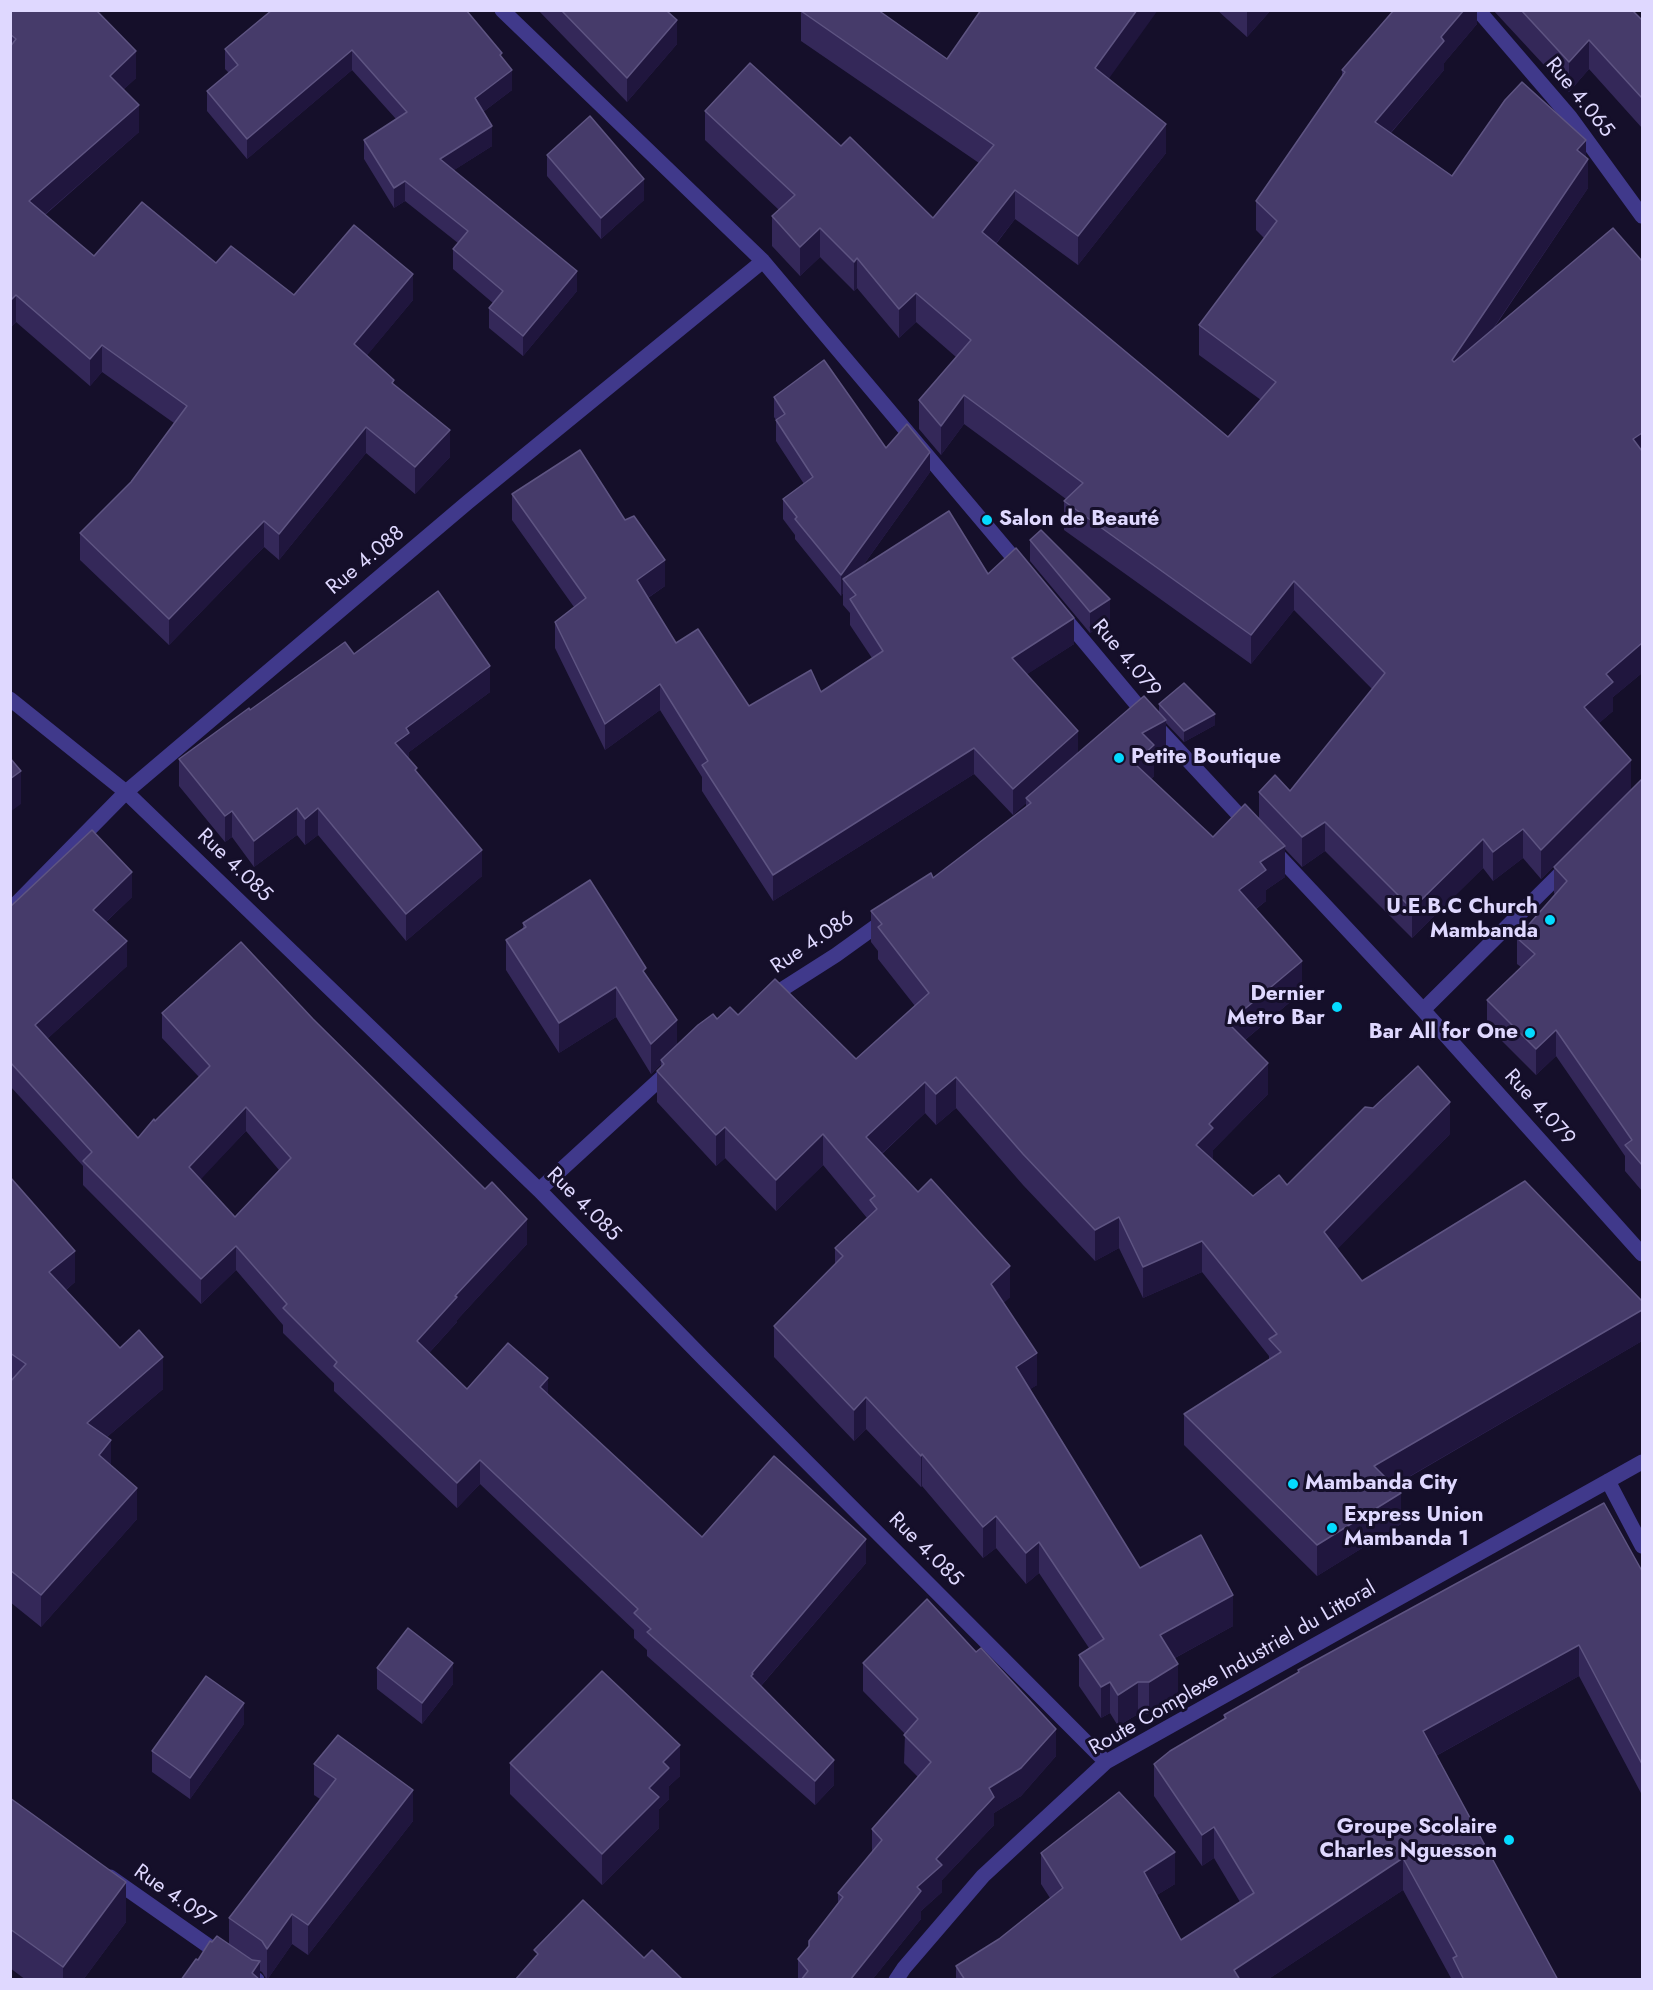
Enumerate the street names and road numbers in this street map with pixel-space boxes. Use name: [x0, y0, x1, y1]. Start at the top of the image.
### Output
street label: Rue 4.065: [1539, 53, 1619, 143]
street label: Rue 4.088: [322, 521, 410, 601]
street label: Rue 4.079: [1086, 615, 1166, 703]
street label: Rue 4.085: [191, 824, 277, 908]
street label: Rue 4.086: [767, 906, 859, 980]
street label: Rue 4.079: [1498, 1065, 1580, 1151]
street label: Rue 4.085: [541, 1163, 625, 1247]
street label: Rue 4.085: [883, 1508, 967, 1592]
street label: Route Complexe Industriel du Littoral: [1085, 1576, 1381, 1762]
street label: Rue 4.097: [128, 1860, 220, 1934]

